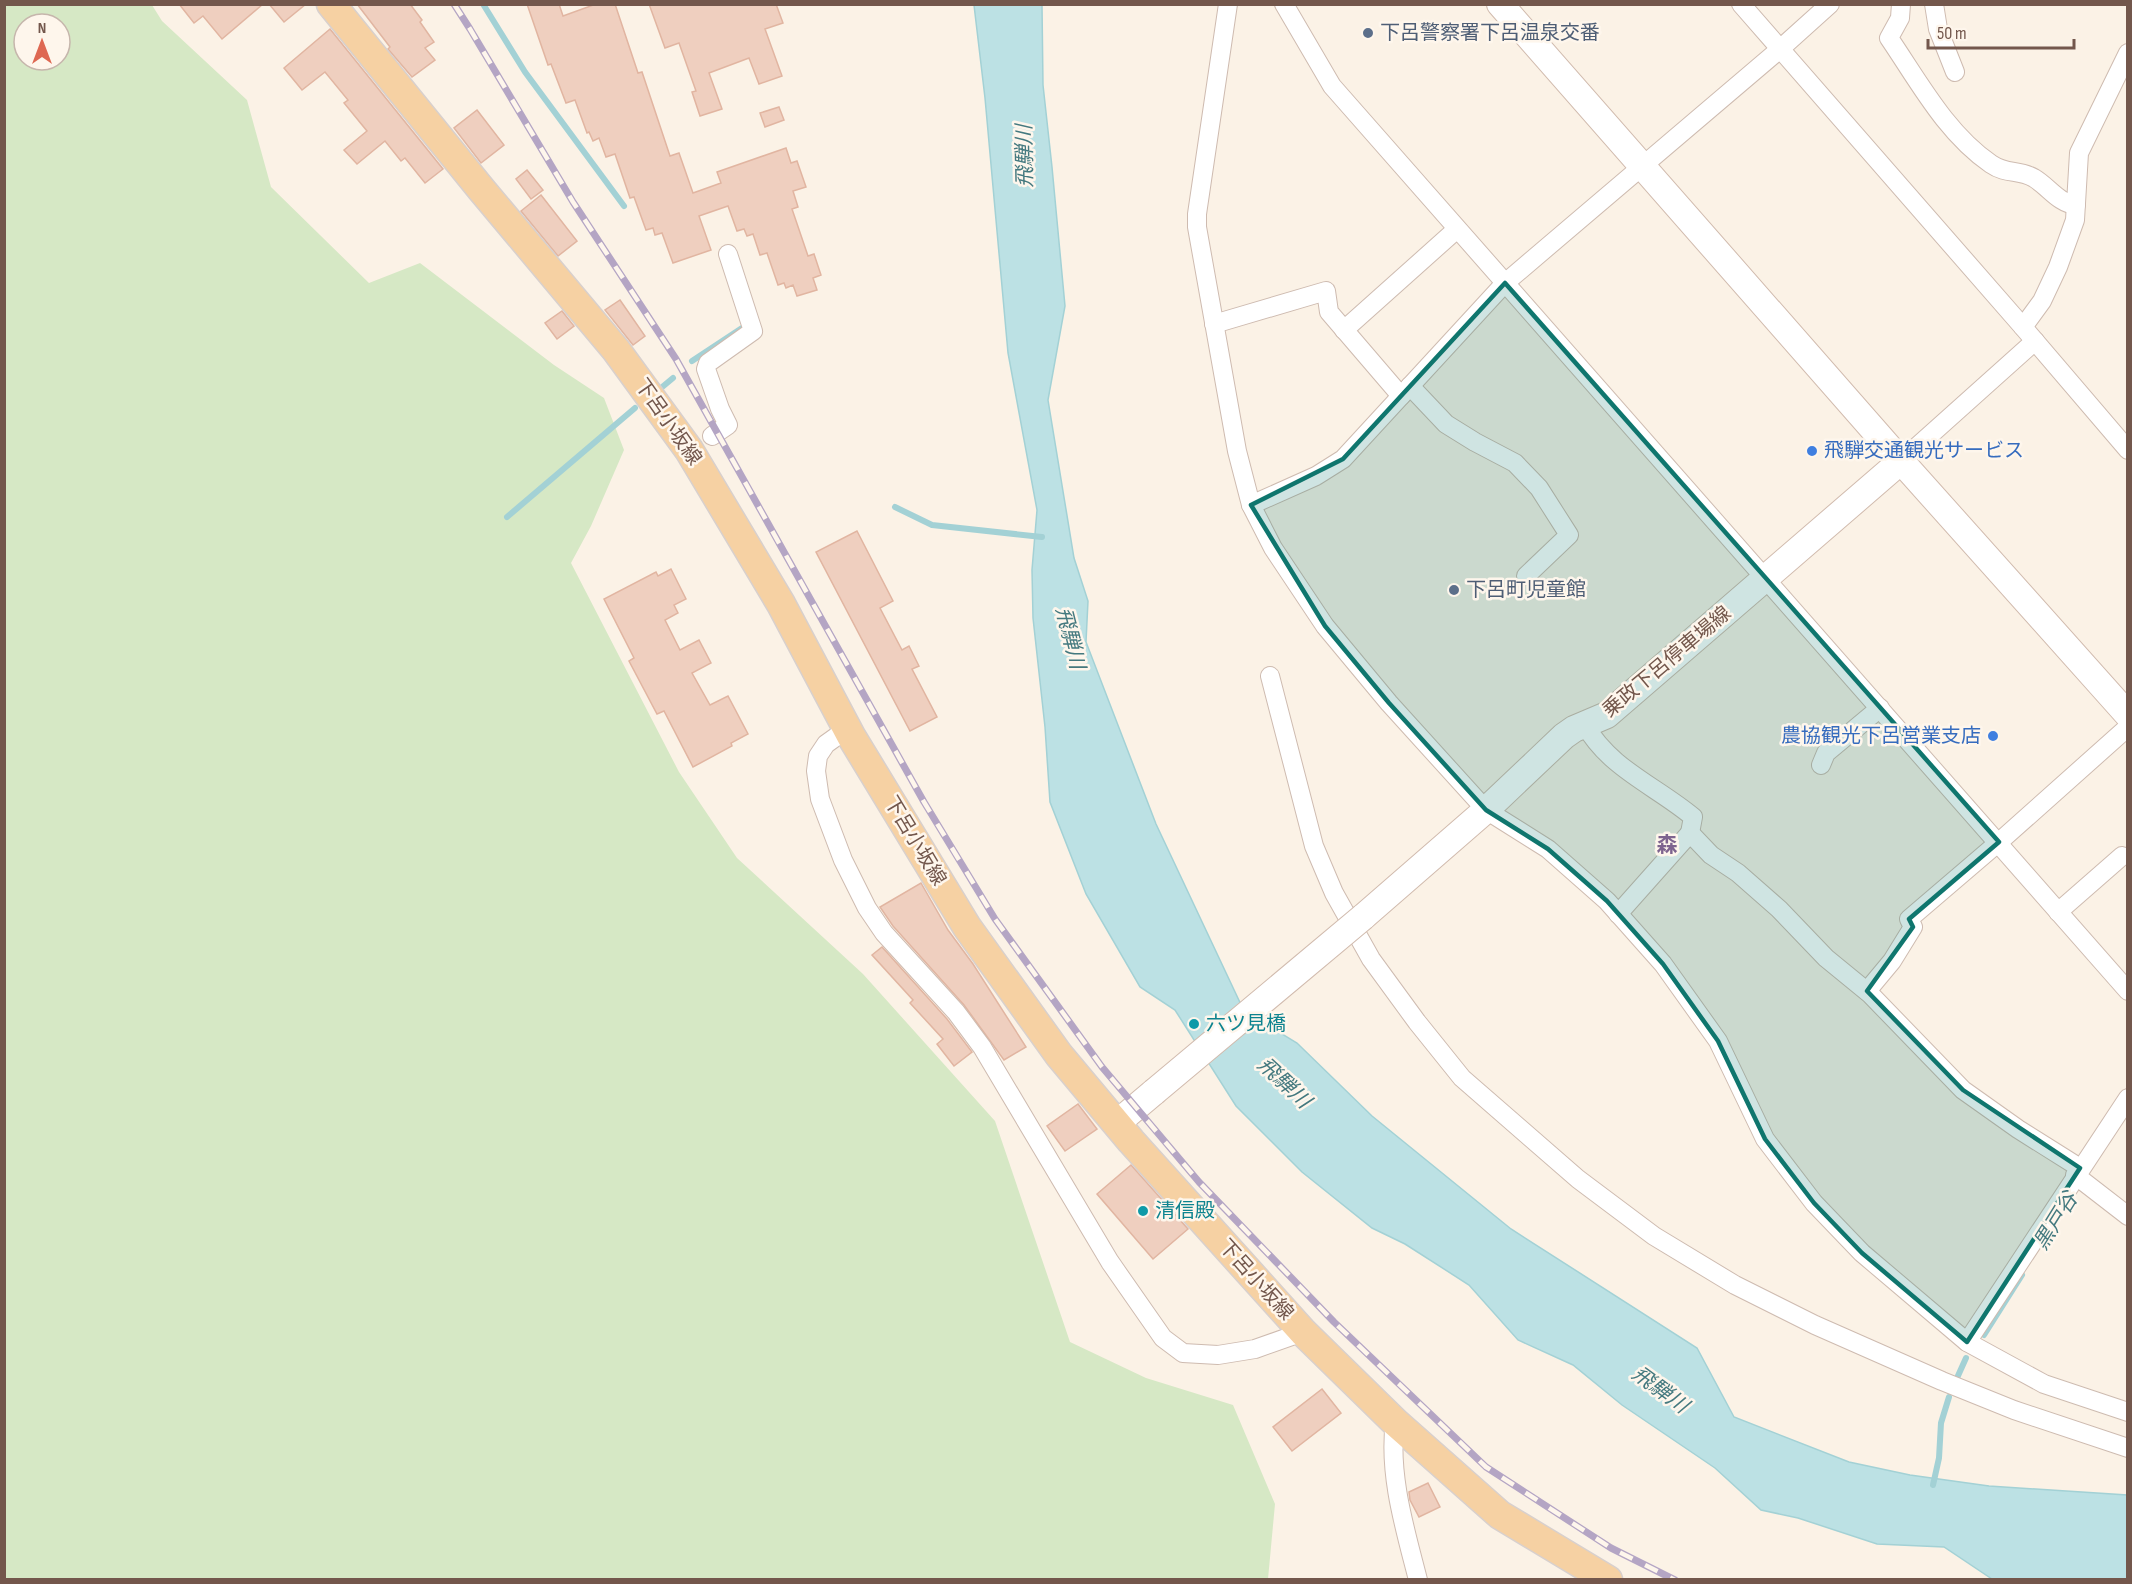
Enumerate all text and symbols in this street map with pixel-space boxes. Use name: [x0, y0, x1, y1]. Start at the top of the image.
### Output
north arrow: [12, 12, 72, 72]
scale bar: [1928, 12, 2074, 50]
text: N: [38, 19, 46, 38]
place label: 下呂警察署下呂温泉交番: [1380, 21, 1600, 45]
text: 50 m: [1937, 23, 1967, 44]
marker: 下呂警察署下呂温泉交番: [1361, 26, 1375, 40]
water label: 飛騨川: [1012, 122, 1038, 188]
street label: 下呂小坂線: [629, 374, 707, 470]
place label: 飛騨交通観光サービス: [1824, 439, 2024, 463]
marker: 飛騨交通観光サービス: [1805, 444, 1819, 458]
place label: 下呂町児童館: [1466, 578, 1586, 602]
marker: 下呂町児童館: [1447, 583, 1461, 597]
street label: 乗政下呂停車場線: [1598, 601, 1736, 723]
water label: 飛騨川: [1050, 604, 1090, 674]
place label: 農協観光下呂営業支店: [1781, 724, 1981, 748]
marker: 農協観光下呂営業支店: [1986, 729, 2000, 743]
street label: 下呂小坂線: [879, 792, 951, 890]
district label: 森: [1657, 833, 1678, 858]
place label: 六ツ見橋: [1206, 1012, 1286, 1036]
marker: 六ツ見橋: [1187, 1017, 1201, 1031]
water label: 飛騨川: [1252, 1052, 1317, 1115]
water label: 黒戸谷: [2029, 1186, 2084, 1254]
place label: 清信殿: [1155, 1199, 1215, 1223]
marker: 清信殿: [1136, 1204, 1150, 1218]
street label: 下呂小坂線: [1214, 1235, 1298, 1325]
water label: 飛騨川: [1627, 1361, 1694, 1420]

